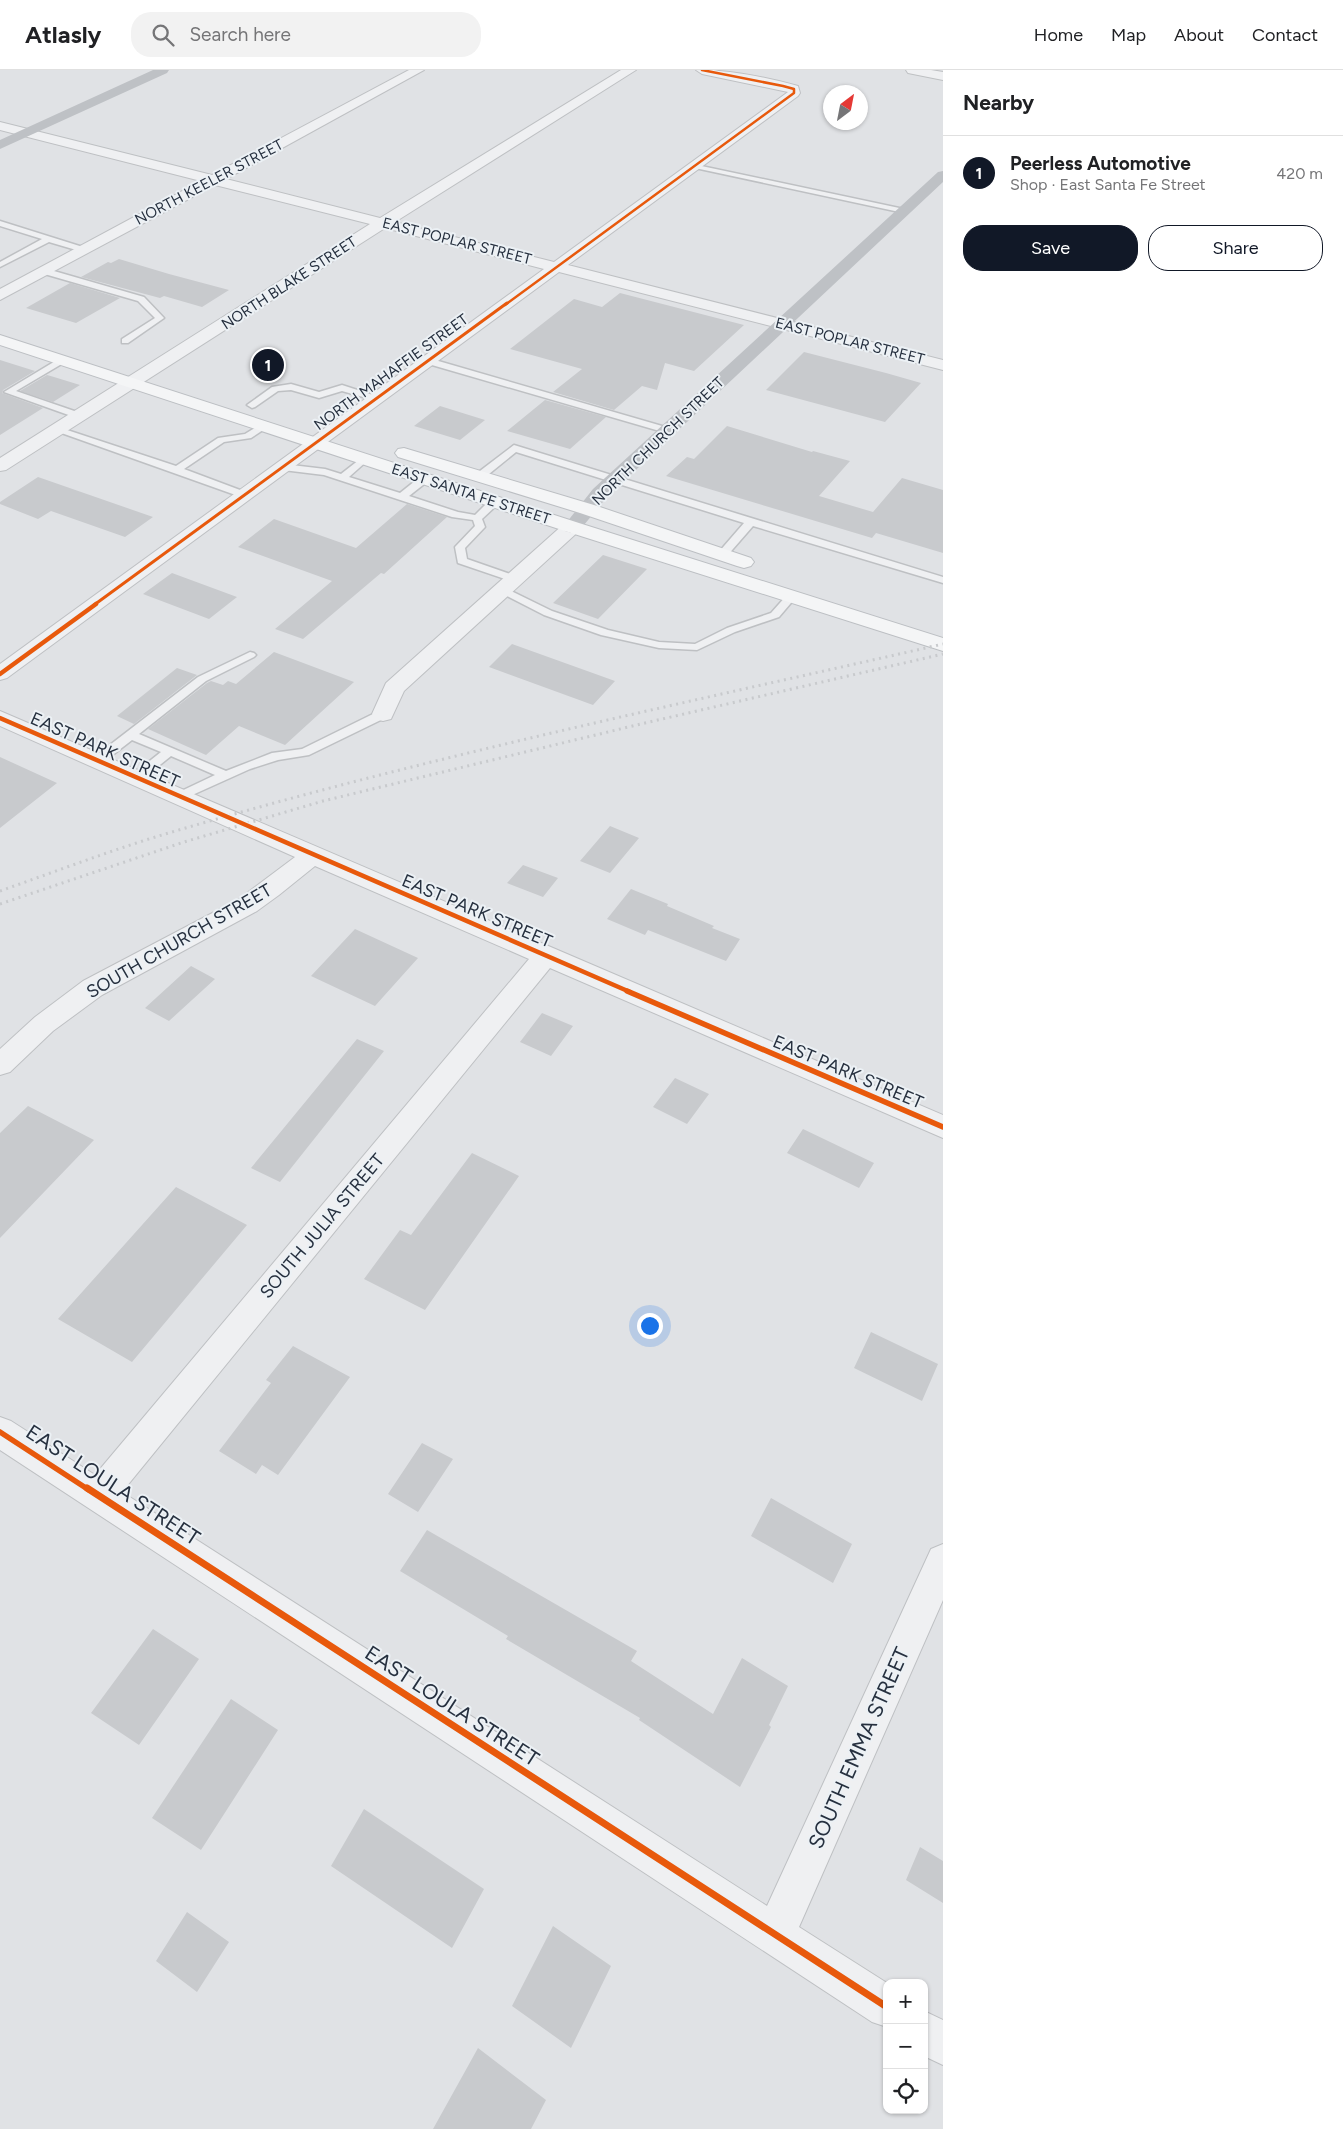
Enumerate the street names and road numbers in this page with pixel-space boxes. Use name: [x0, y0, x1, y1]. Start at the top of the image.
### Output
street label: NORTH KEELER STREET: [132, 135, 287, 229]
street label: EAST POPLAR STREET: [380, 214, 534, 268]
street label: NORTH BLAKE STREET: [218, 232, 361, 333]
street label: NORTH MAHAFFIE STREET: [310, 310, 472, 434]
street label: EAST POPLAR STREET: [773, 314, 927, 368]
street label: NORTH CHURCH STREET: [588, 373, 728, 509]
street label: EAST SANTA FE STREET: [389, 460, 553, 528]
street label: EAST PARK STREET: [27, 707, 183, 793]
street label: EAST PARK STREET: [399, 869, 555, 953]
street label: SOUTH CHURCH STREET: [82, 879, 276, 1003]
street label: EAST PARK STREET: [770, 1030, 926, 1114]
street label: SOUTH JULIA STREET: [255, 1149, 389, 1303]
street label: EAST LOULA STREET: [22, 1419, 205, 1550]
street label: EAST LOULA STREET: [361, 1640, 544, 1771]
street label: SOUTH EMMA STREET: [803, 1643, 914, 1852]

